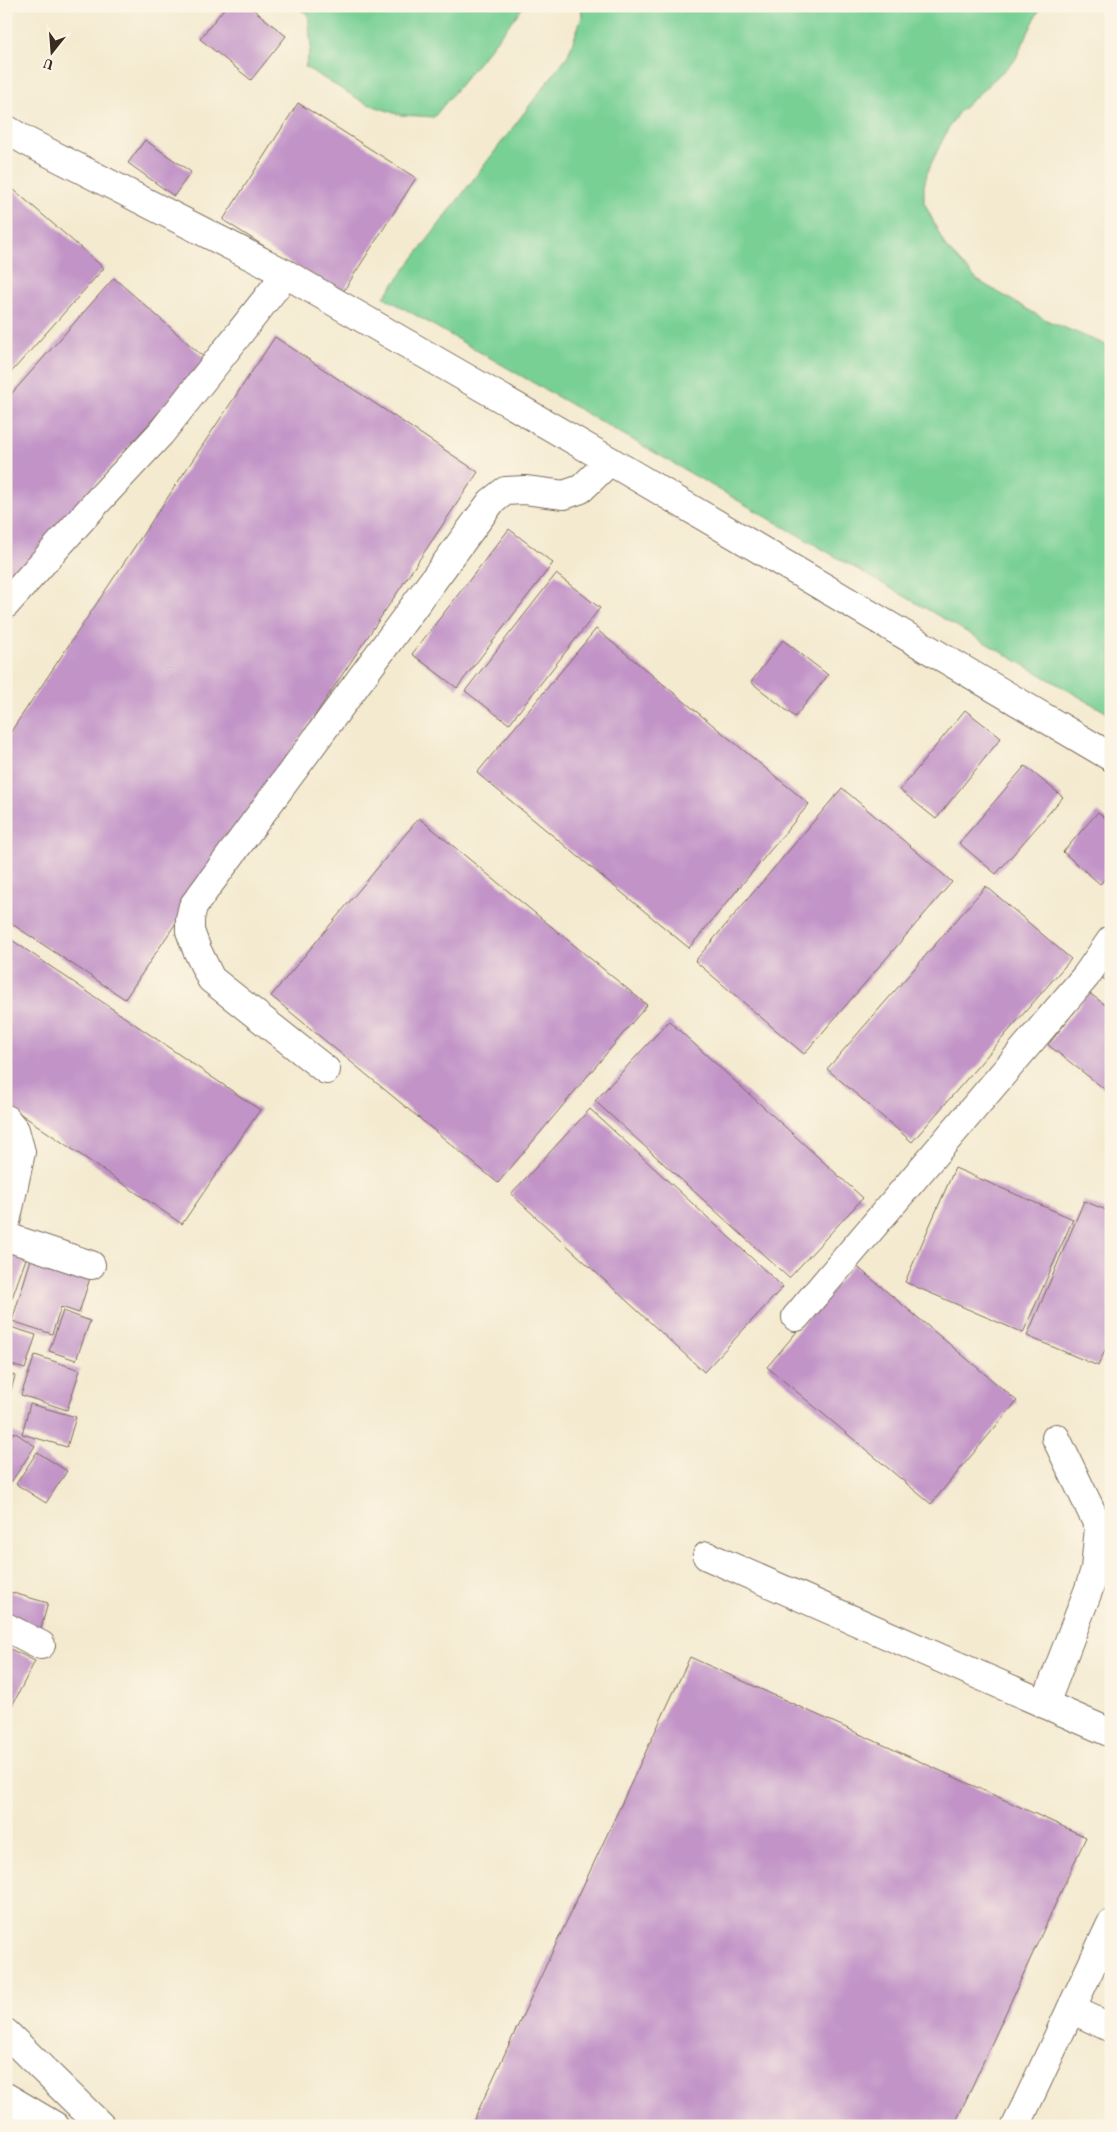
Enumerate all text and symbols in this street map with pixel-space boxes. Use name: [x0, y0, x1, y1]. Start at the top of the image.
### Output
north arrow: [28, 28, 78, 78]
text: U: [41, 52, 56, 73]

